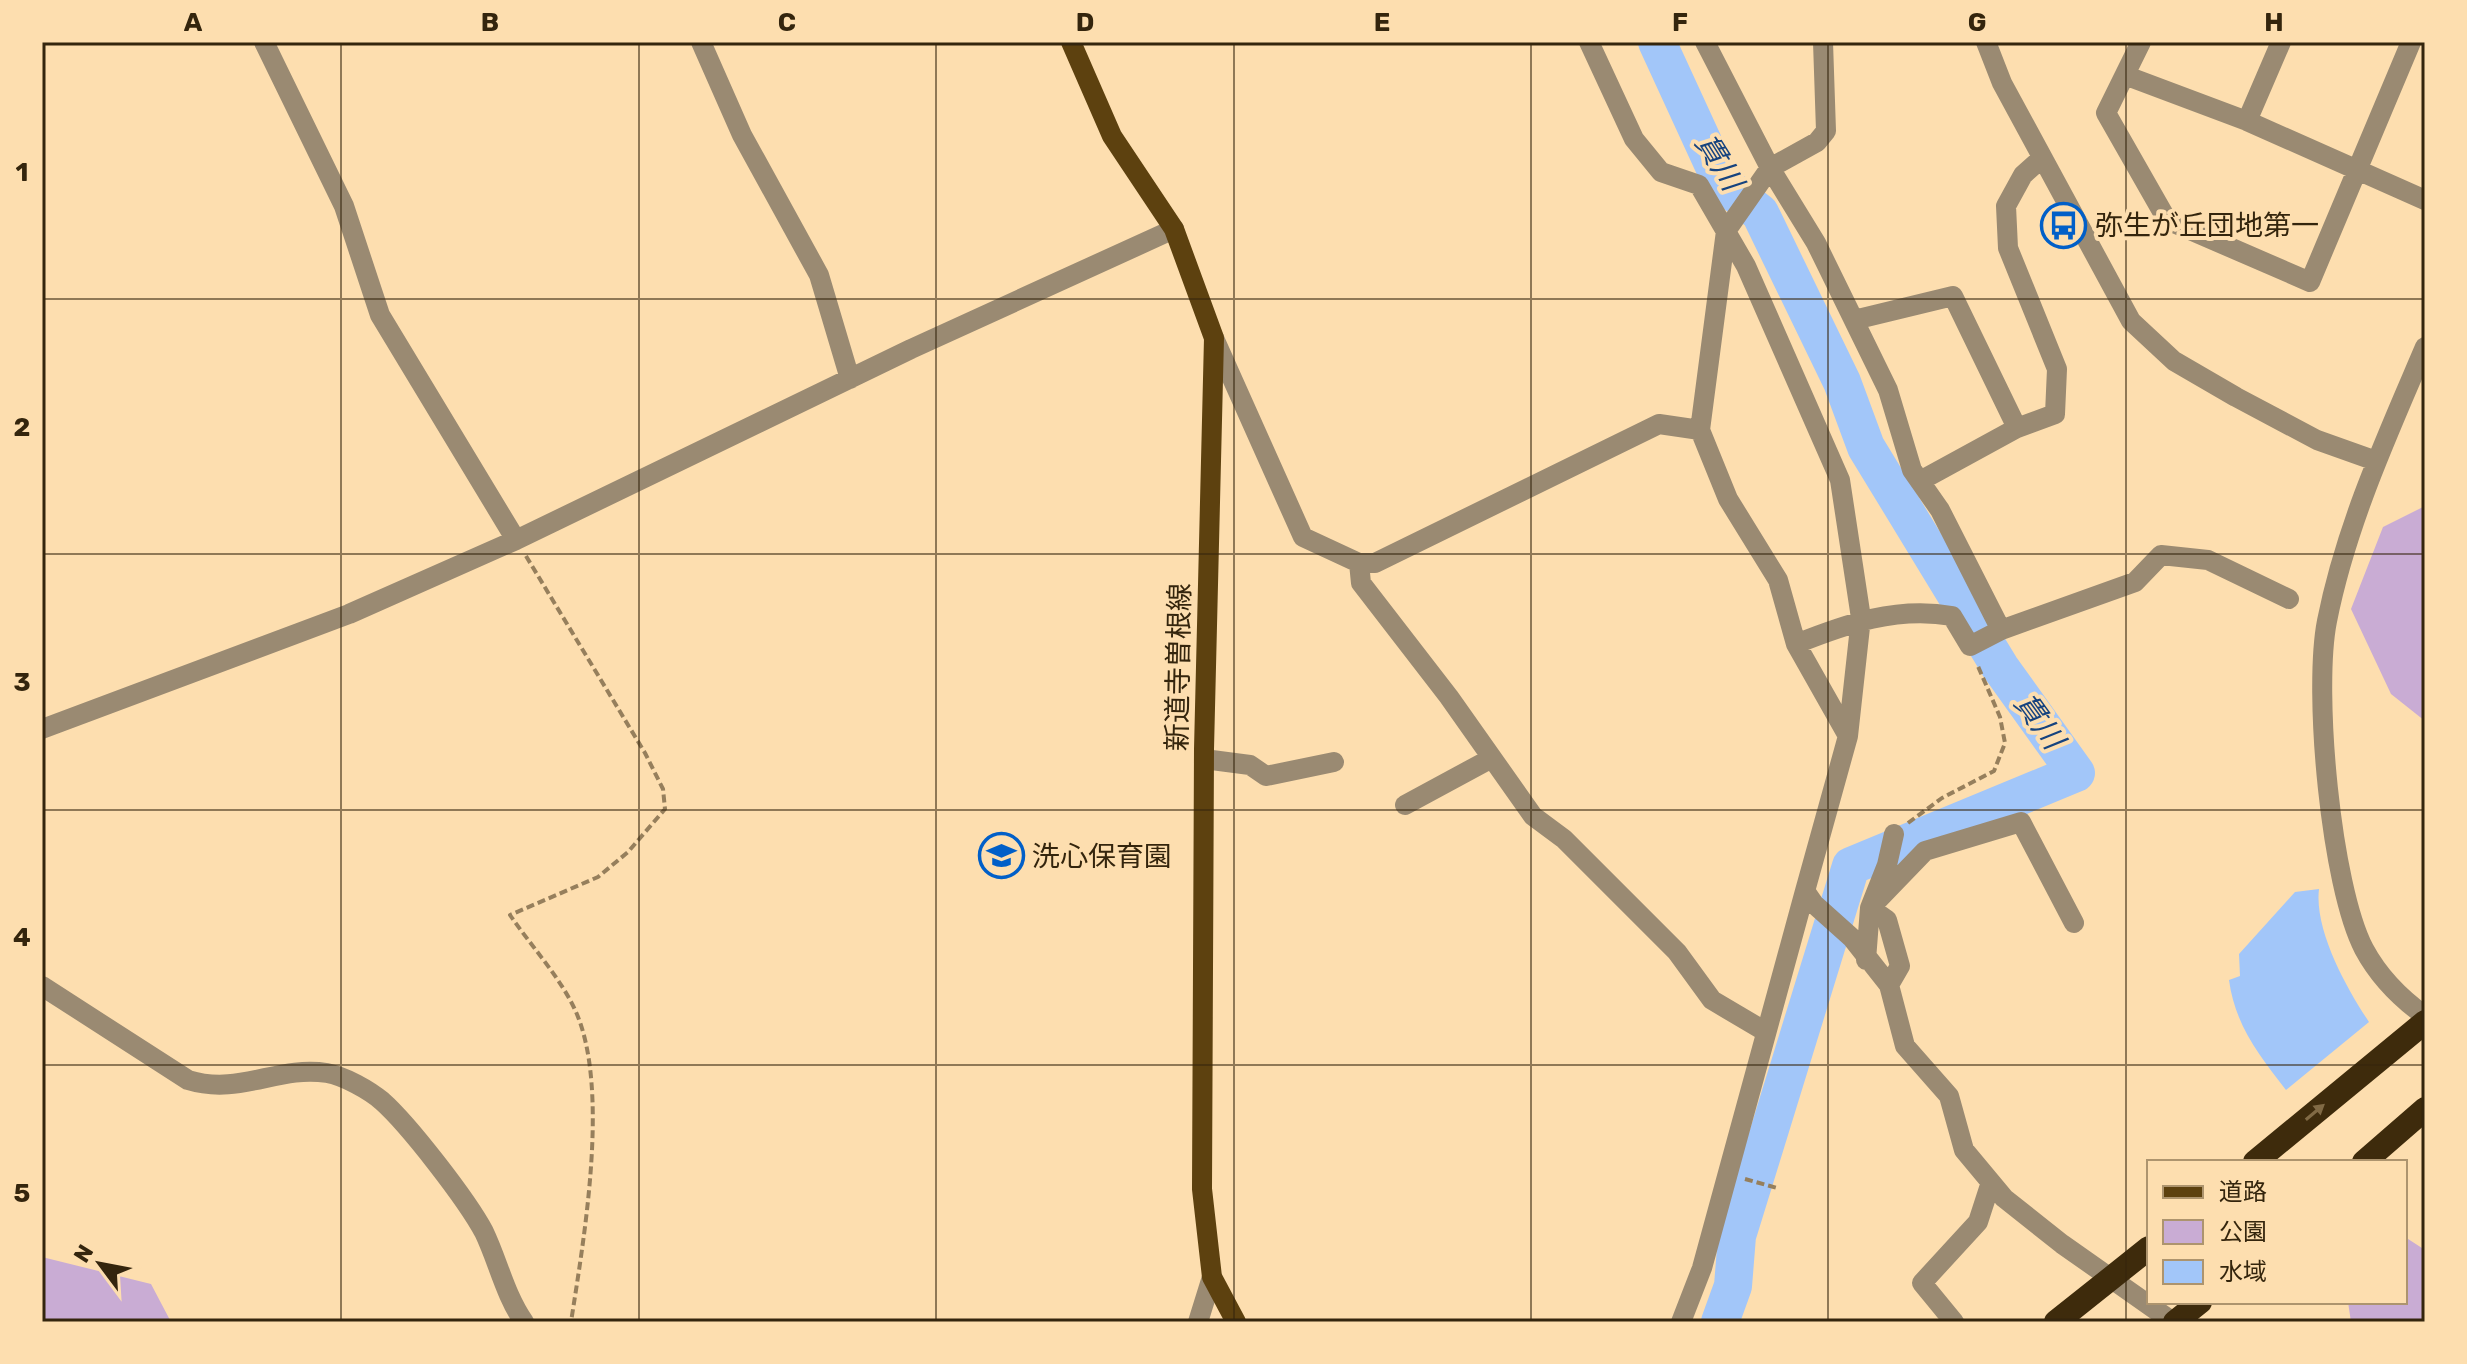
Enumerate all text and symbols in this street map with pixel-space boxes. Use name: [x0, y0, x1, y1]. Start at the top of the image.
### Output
text: A: [184, 7, 203, 38]
text: B: [481, 7, 499, 38]
text: C: [778, 7, 796, 38]
text: D: [1076, 7, 1094, 38]
text: E: [1374, 7, 1390, 38]
text: F: [1672, 7, 1688, 38]
text: G: [1968, 7, 1986, 38]
text: H: [2264, 7, 2284, 38]
water label: 貫川: [1688, 127, 1752, 200]
text: 1: [16, 157, 28, 188]
bus stop icon: 弥生が丘団地第一: [2040, 201, 2088, 249]
place label: 弥生が丘団地第一: [2095, 209, 2319, 242]
text: 2: [14, 412, 30, 443]
street label: 新道寺曽根線: [1161, 583, 1196, 751]
text: 3: [13, 667, 31, 698]
water label: 貫川: [2007, 686, 2073, 758]
school or university icon: 洗心保育園: [977, 832, 1025, 880]
place label: 洗心保育園: [1032, 840, 1172, 873]
text: 4: [13, 922, 31, 953]
one-way arrow: [2305, 1104, 2325, 1121]
legend: [2147, 1160, 2407, 1304]
text: 5: [14, 1178, 30, 1209]
text: 道路: [2219, 1178, 2267, 1206]
text: 公園: [2219, 1218, 2267, 1246]
north arrow: [60, 1224, 140, 1304]
text: N: [68, 1240, 99, 1268]
text: 水域: [2219, 1258, 2267, 1286]

